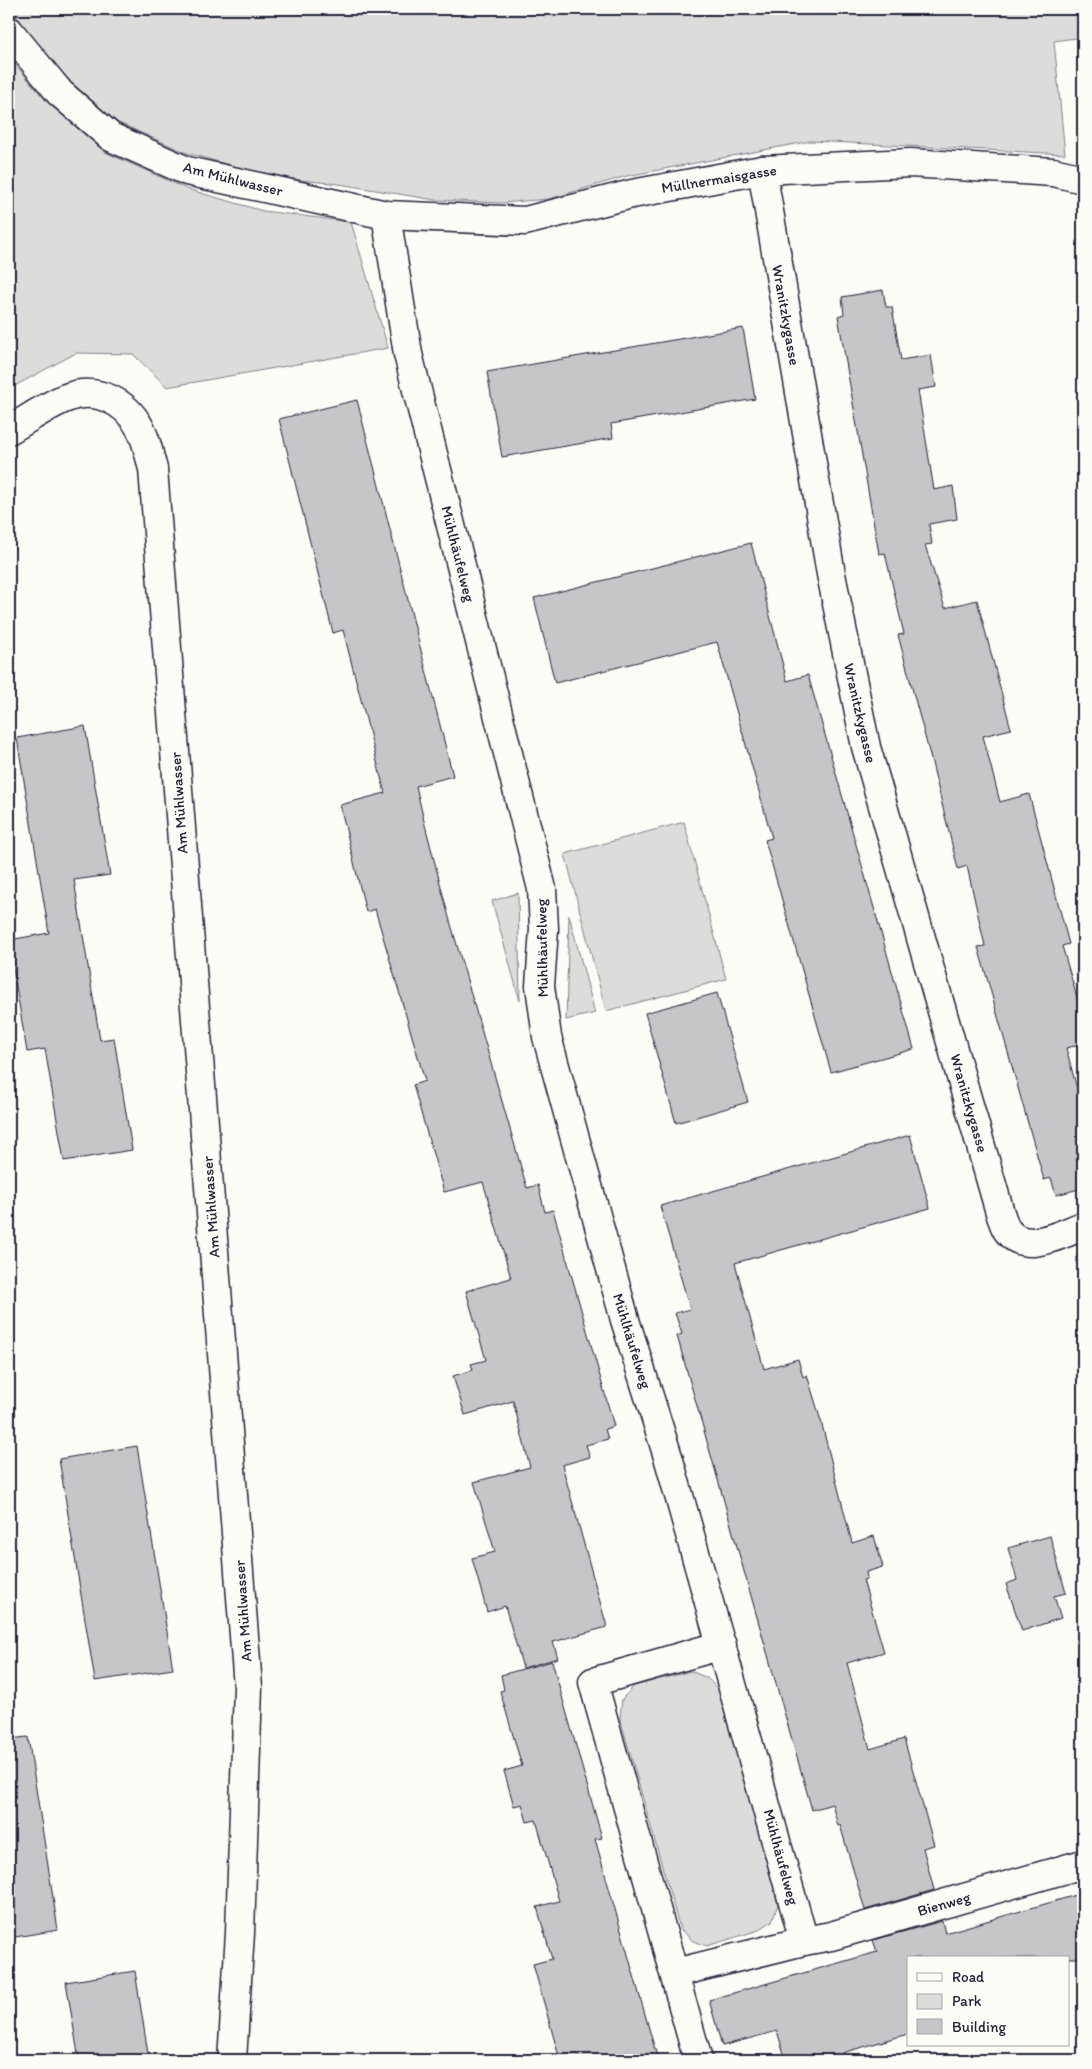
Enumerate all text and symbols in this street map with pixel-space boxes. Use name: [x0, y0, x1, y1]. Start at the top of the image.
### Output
street label: Am Mühlwasser: [181, 158, 285, 200]
street label: Müllnermaisgasse: [660, 161, 778, 197]
street label: Wranitzkygasse: [768, 263, 804, 367]
street label: Mühlhäufelweg: [437, 504, 479, 604]
street label: Wranitzkygasse: [840, 661, 880, 765]
street label: Am Mühlwasser: [166, 751, 192, 855]
street label: Mühlhäufelweg: [532, 898, 552, 997]
street label: Wranitzkygasse: [946, 1052, 992, 1154]
street label: Am Mühlwasser: [198, 1155, 224, 1259]
street label: Mühlhäufelweg: [609, 1291, 655, 1391]
street label: Am Mühlwasser: [230, 1559, 256, 1663]
street label: Mühlhäufelweg: [760, 1807, 803, 1907]
street label: Bienweg: [915, 1888, 973, 1920]
legend: [907, 1956, 1070, 2046]
text: Road: [952, 1968, 985, 1986]
text: Park: [952, 1992, 982, 2010]
text: Building: [952, 2018, 1006, 2036]

